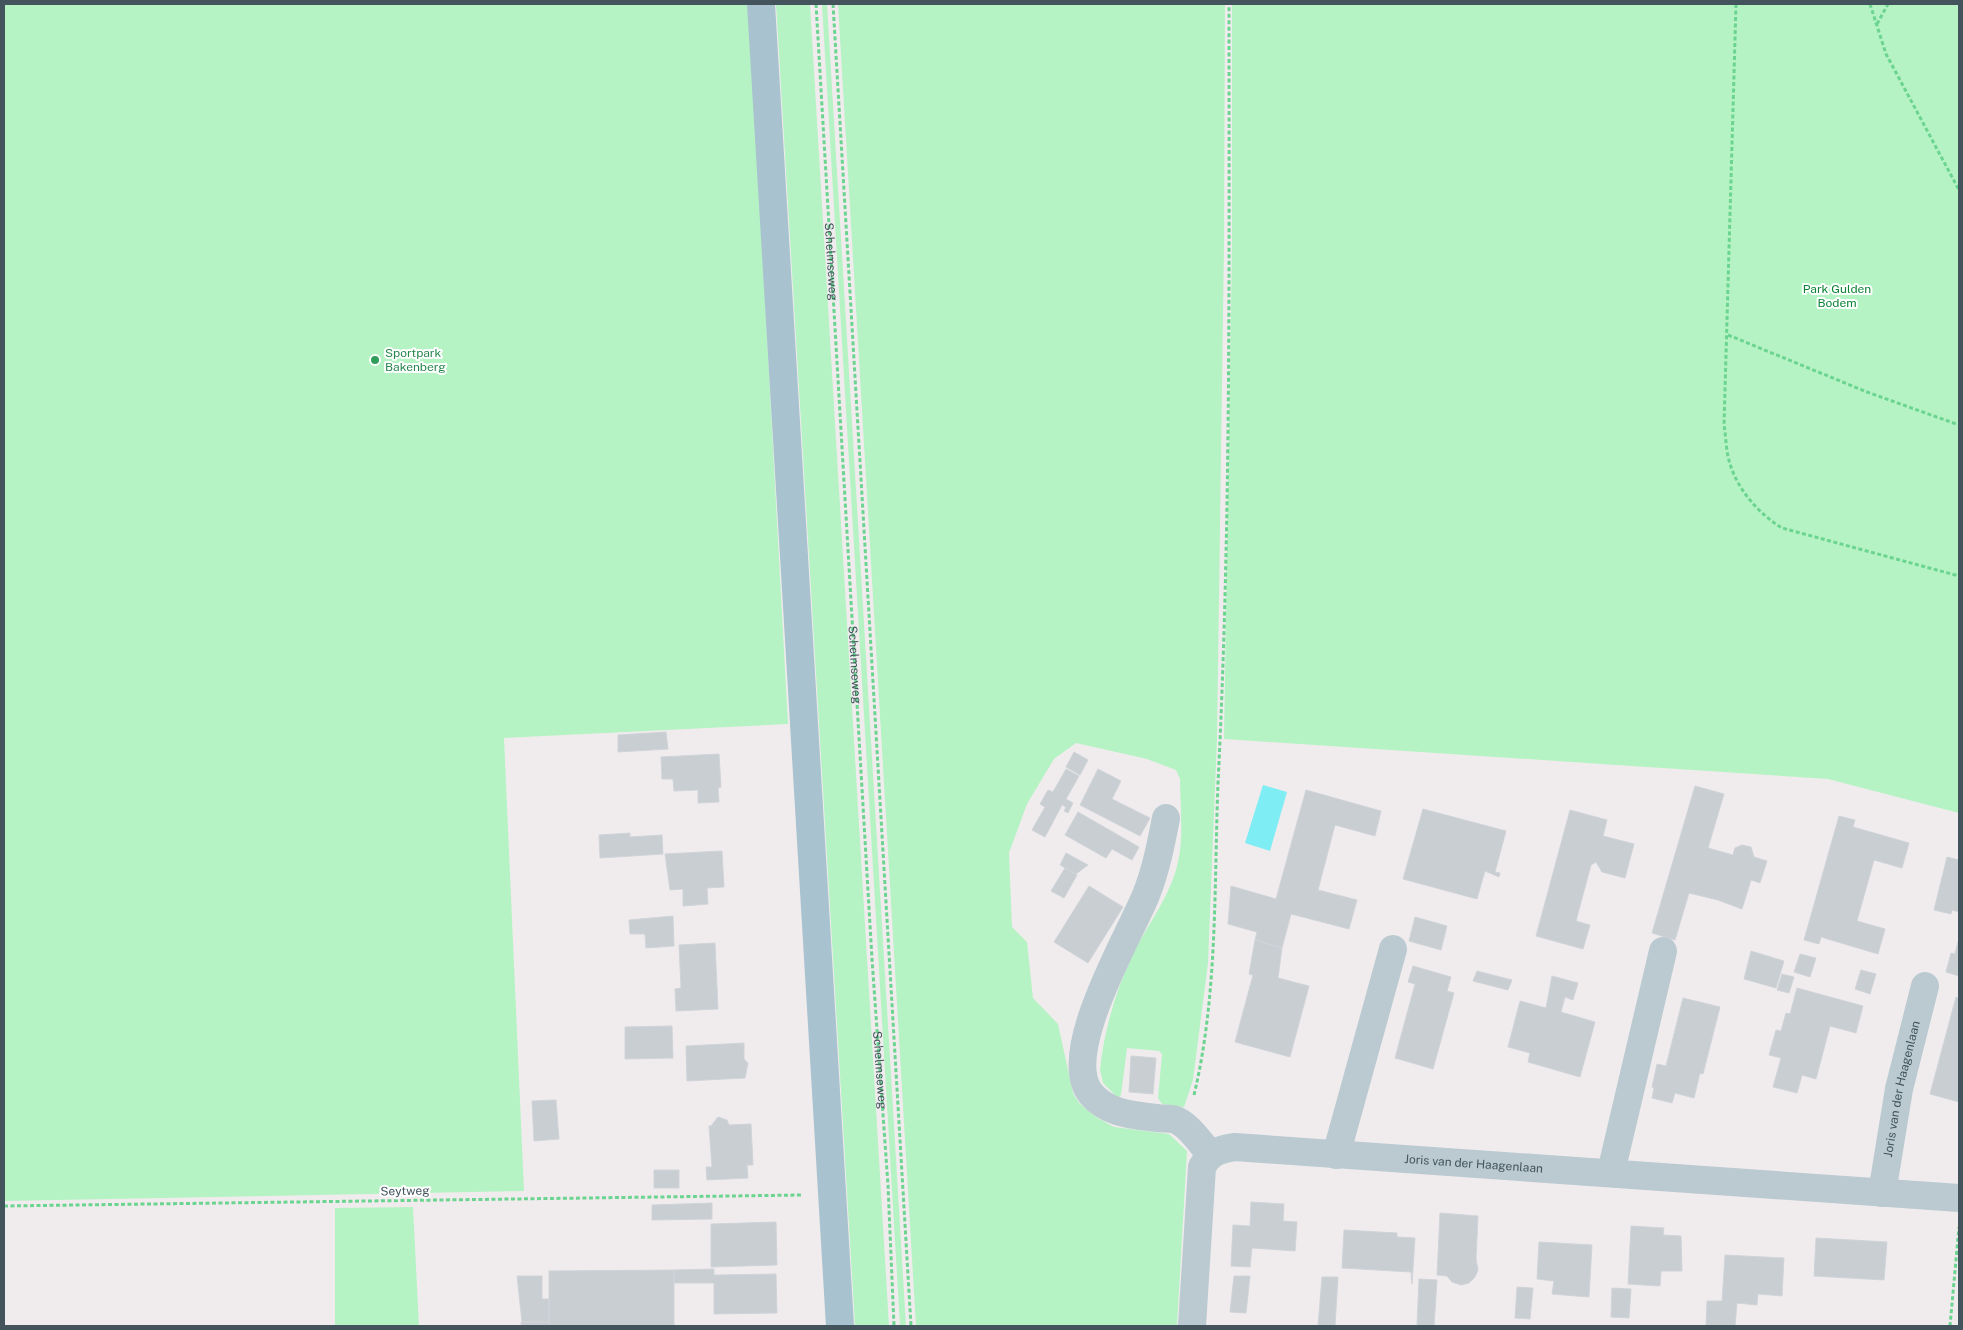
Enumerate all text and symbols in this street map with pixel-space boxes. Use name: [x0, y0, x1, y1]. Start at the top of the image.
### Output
street label: Schelmseweg: [822, 222, 840, 301]
park label: Park Gulden Bodem: [1803, 282, 1871, 310]
place label: Sportpark Bakenberg: [385, 346, 446, 374]
marker: Sportpark Bakenberg: [369, 354, 381, 366]
street label: Schelmseweg: [845, 625, 864, 704]
street label: Joris van der Haagenlaan: [1881, 1019, 1923, 1158]
street label: Schelmseweg: [870, 1030, 890, 1110]
street label: Joris van der Haagenlaan: [1404, 1152, 1544, 1176]
street label: Seytweg: [380, 1184, 430, 1198]

